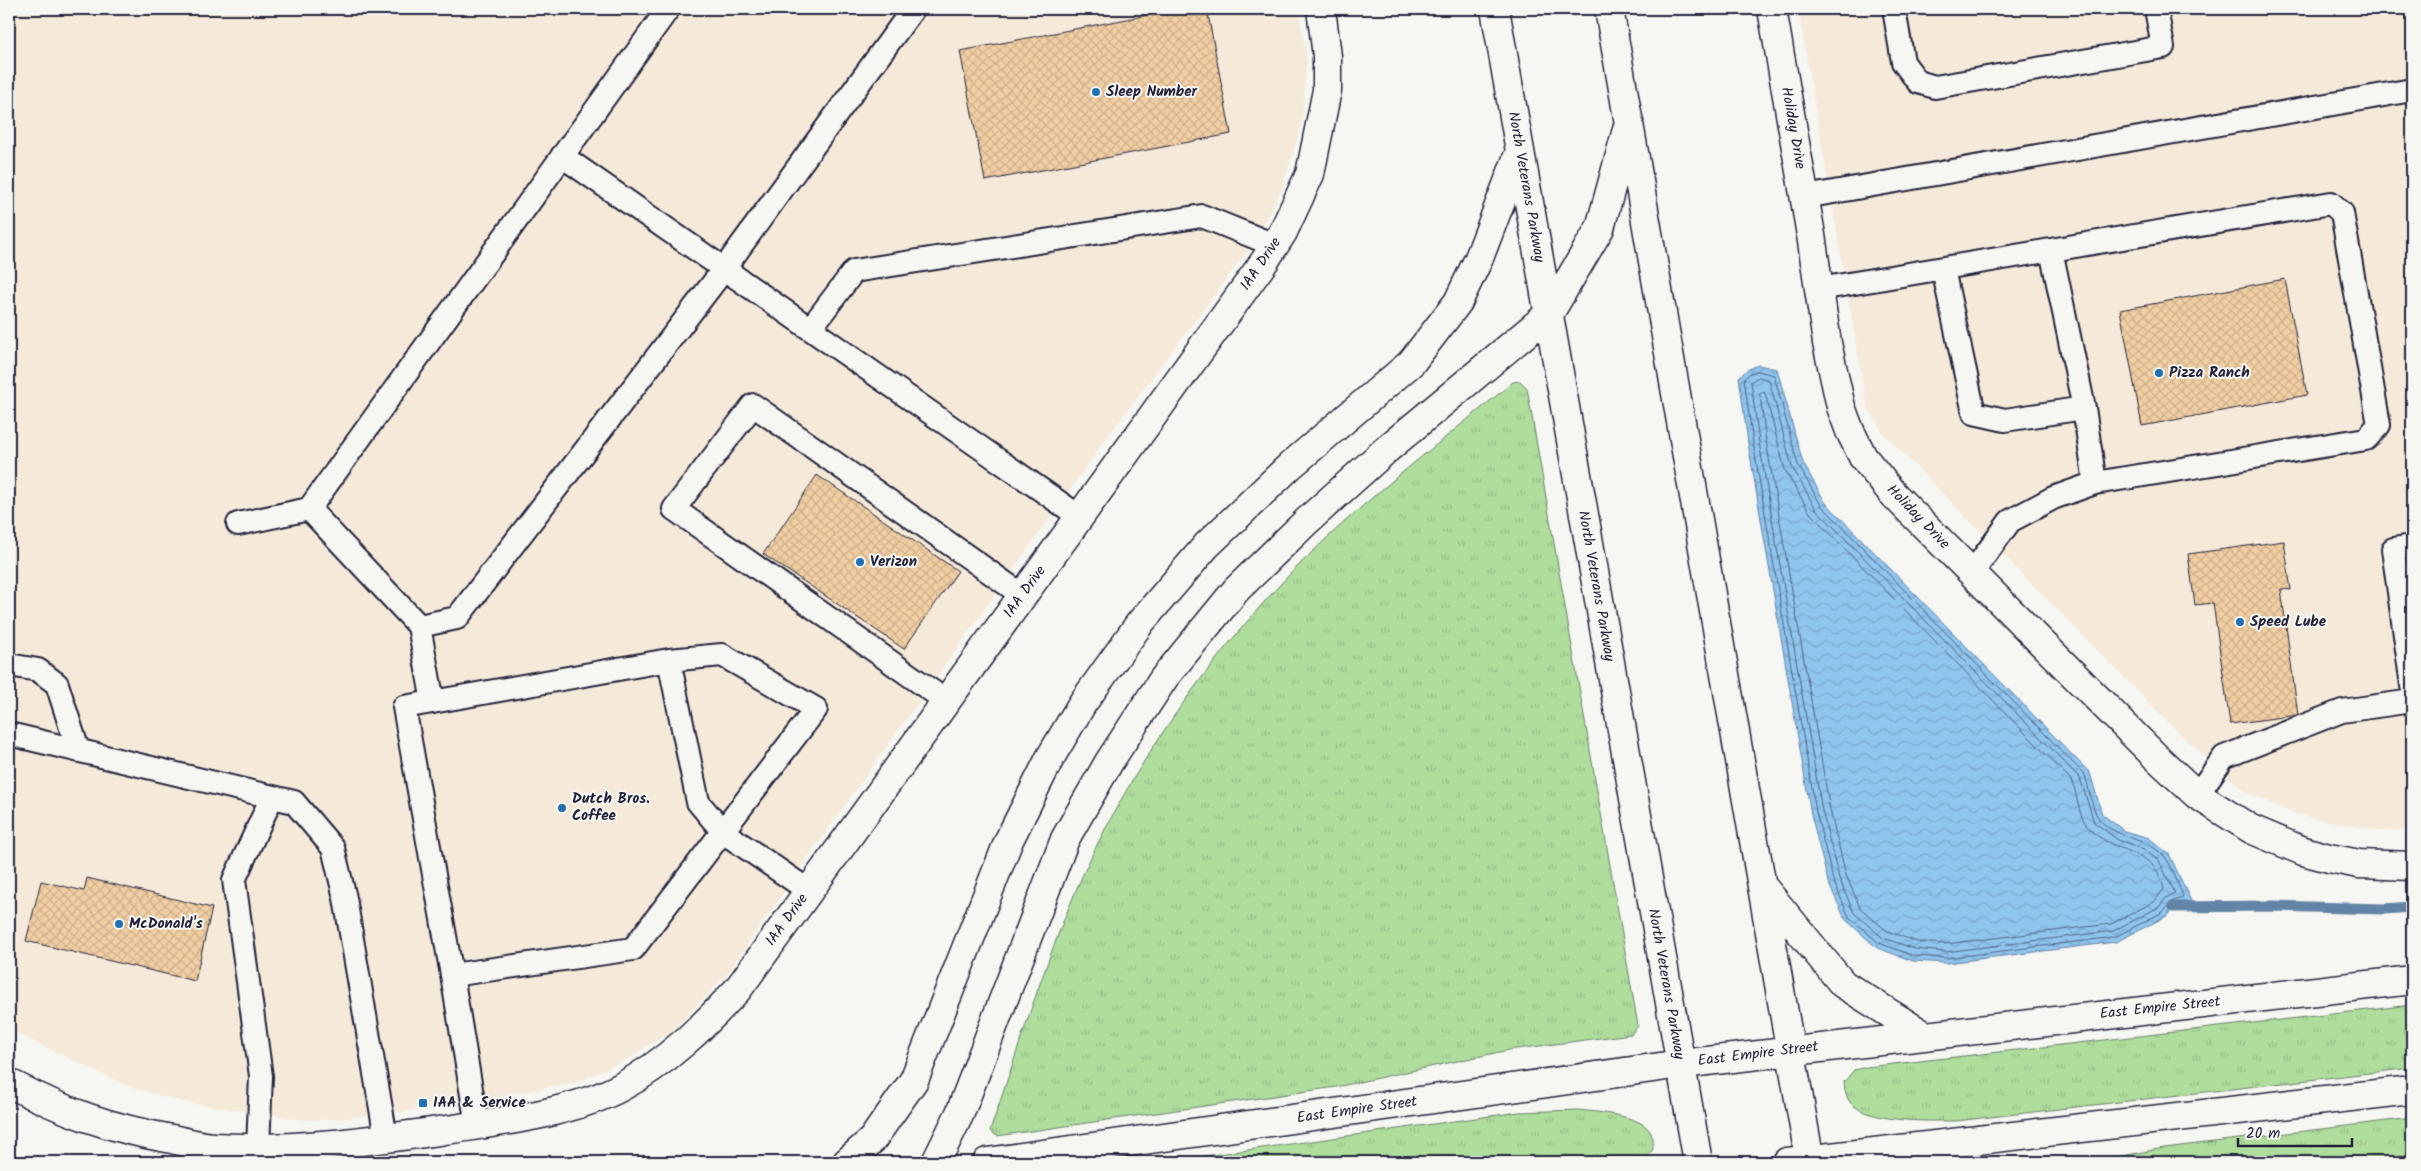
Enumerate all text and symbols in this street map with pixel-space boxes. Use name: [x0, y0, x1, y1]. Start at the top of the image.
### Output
place label: Sleep Number: [1106, 80, 1198, 104]
street label: Holiday Drive: [1774, 85, 1812, 171]
marker: Sleep Number: [1090, 86, 1102, 98]
street label: North Veterans Parkway: [1501, 110, 1551, 265]
street label: IAA Drive: [1234, 232, 1288, 296]
place label: Pizza Ranch: [2169, 361, 2250, 385]
marker: Pizza Ranch: [2153, 367, 2165, 379]
street label: Holiday Drive: [1881, 479, 1956, 555]
street label: North Veterans Parkway: [1571, 509, 1621, 664]
place label: Verizon: [870, 550, 917, 574]
marker: Verizon: [854, 556, 866, 568]
street label: IAA Drive: [998, 560, 1053, 623]
place label: Speed Lube: [2250, 610, 2327, 634]
marker: Speed Lube: [2234, 616, 2246, 628]
place label: Dutch Bros. Coffee: [572, 787, 650, 828]
marker: Dutch Bros. Coffee: [556, 802, 568, 814]
street label: IAA Drive: [760, 888, 815, 951]
street label: North Veterans Parkway: [1641, 907, 1691, 1062]
place label: McDonald's: [129, 912, 203, 936]
marker: McDonald's: [113, 918, 125, 930]
street label: East Empire Street: [2098, 990, 2222, 1026]
street label: East Empire Street: [1696, 1035, 1820, 1073]
street label: East Empire Street: [1295, 1090, 1419, 1130]
place label: IAA & Service: [433, 1091, 526, 1115]
marker: IAA & Service: [417, 1097, 429, 1109]
scale bar: [2238, 1116, 2352, 1148]
text: 20 m: [2246, 1122, 2280, 1146]

